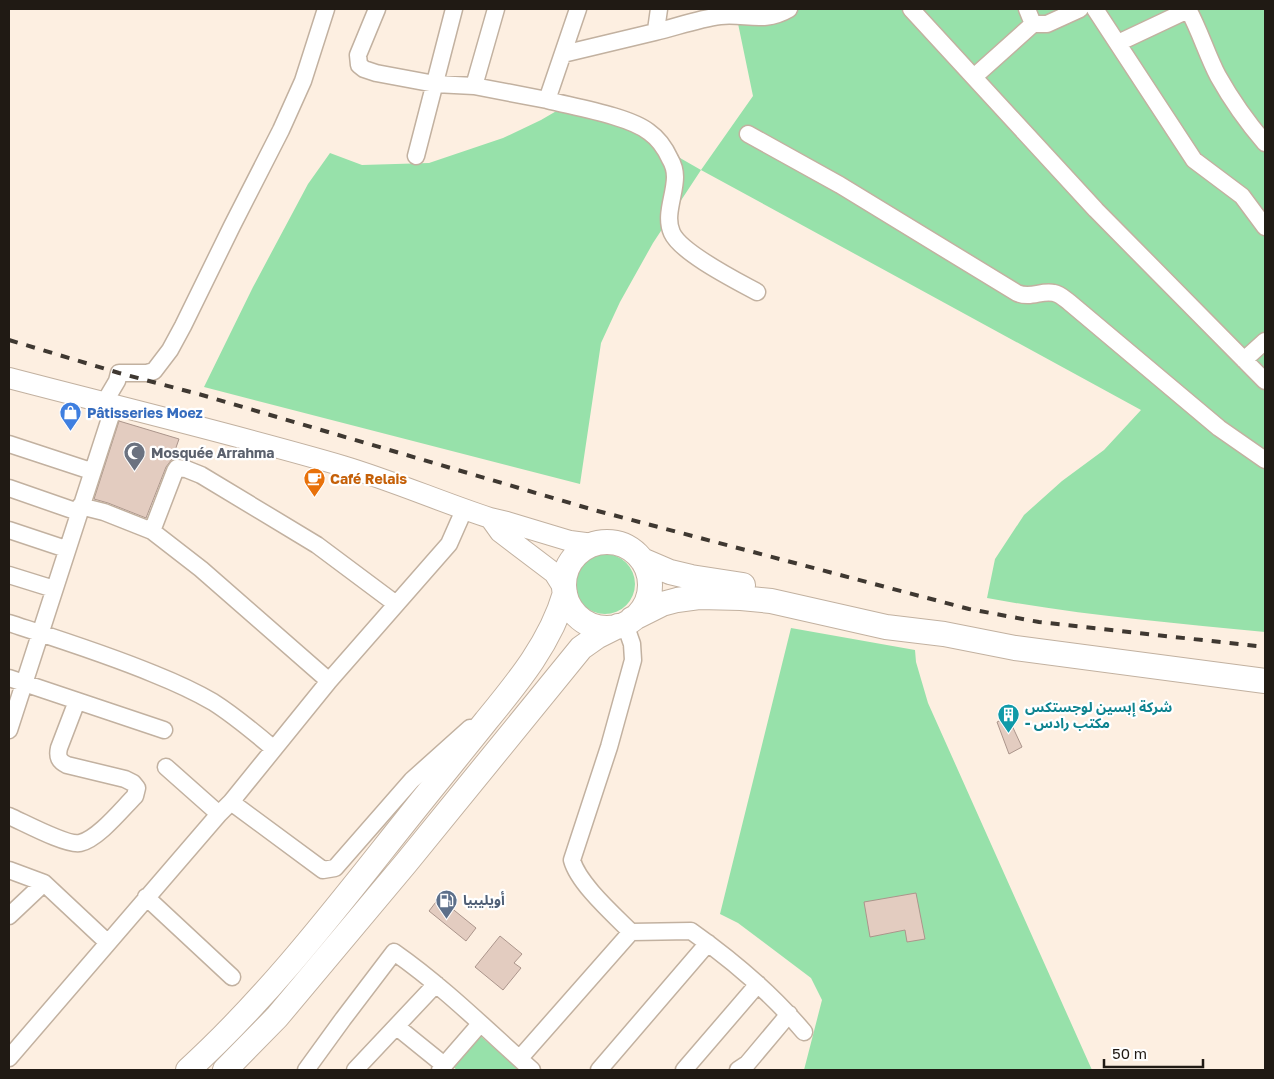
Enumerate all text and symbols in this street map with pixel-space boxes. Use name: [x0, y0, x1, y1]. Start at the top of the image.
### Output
shop icon: Pâtisseries Moez: [59, 401, 83, 432]
place label: Pâtisseries Moez: [87, 404, 203, 421]
mosque icon: Mosquée Arrahma: [123, 441, 147, 472]
place label: Mosquée Arrahma: [151, 444, 274, 461]
cafe icon: Café Relais: [302, 467, 326, 498]
place label: Café Relais: [330, 470, 407, 487]
place label: شركة إبسين لوجستكس - مكتب رادس: [1025, 698, 1172, 732]
building icon: شركة إبسين لوجستكس - مكتب رادس: [997, 703, 1021, 734]
fuel station icon: أويليبيا: [435, 888, 459, 919]
place label: أويليبيا: [463, 891, 505, 908]
scale bar: [1104, 1036, 1203, 1068]
text: 50 m: [1112, 1044, 1147, 1062]

